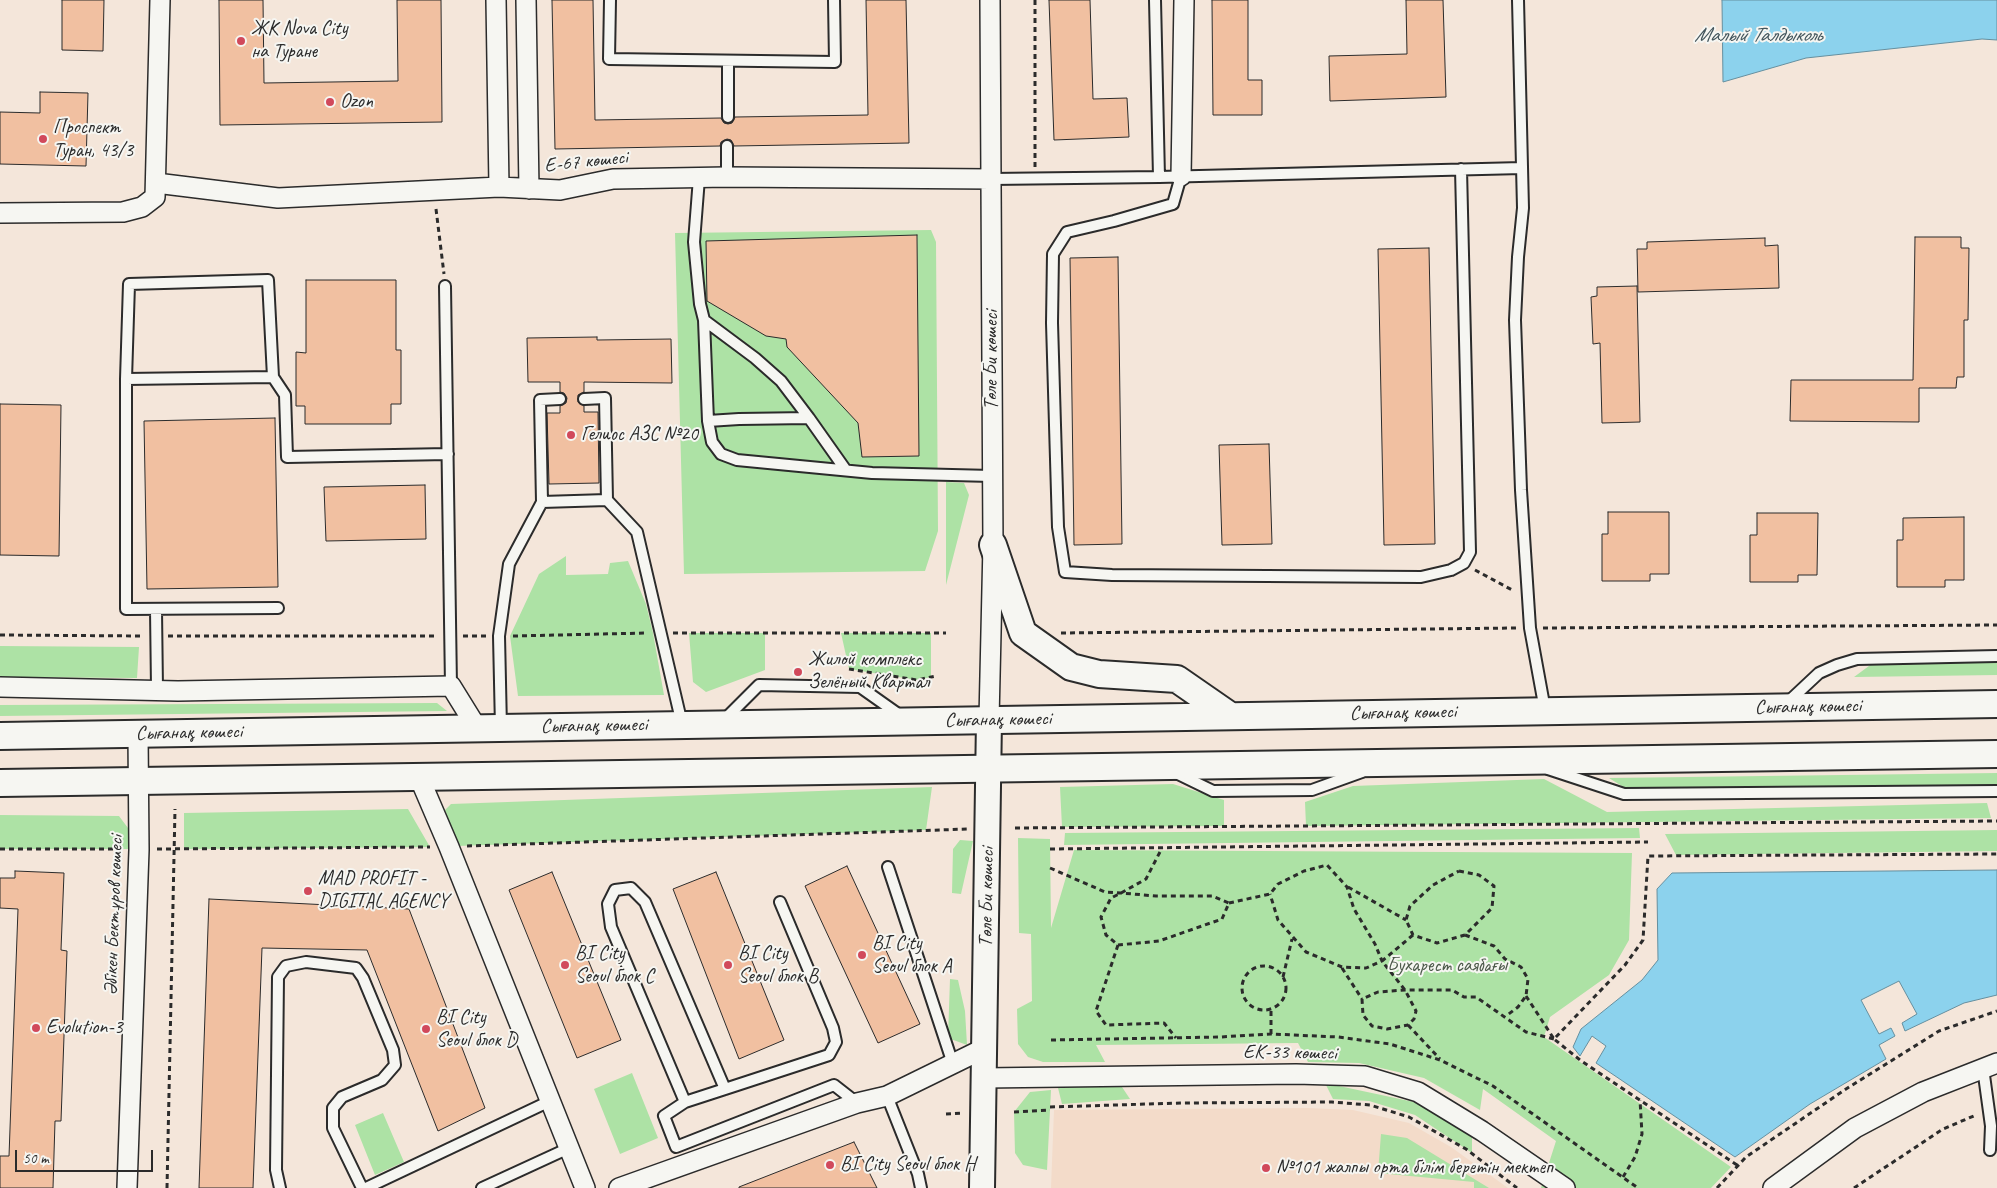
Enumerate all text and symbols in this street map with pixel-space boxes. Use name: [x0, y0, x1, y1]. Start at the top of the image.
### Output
place label: ЖК Nova City на Туране: [251, 17, 347, 64]
water label: Малый Талдыколь: [1694, 22, 1822, 48]
marker: ЖК Nova City на Туране: [235, 35, 247, 47]
place label: Ozon: [340, 90, 373, 114]
marker: Ozon: [324, 96, 336, 108]
place label: Проспект Туран, 43/3: [53, 116, 133, 163]
marker: Проспект Туран, 43/3: [37, 133, 49, 145]
street label: Е-67 көшесі: [543, 146, 629, 178]
street label: Төле Би көшесі: [980, 310, 1004, 410]
place label: Гелиос АЗС №20: [581, 423, 698, 447]
marker: Гелиос АЗС №20: [565, 429, 577, 441]
place label: Жилой комплекс Зелёный Квартал: [808, 648, 929, 695]
marker: Жилой комплекс Зелёный Квартал: [792, 666, 804, 678]
street label: Сығанақ көшесі: [1754, 694, 1862, 720]
street label: Сығанақ көшесі: [1349, 700, 1457, 726]
street label: Сығанақ көшесі: [944, 707, 1052, 733]
street label: Сығанақ көшесі: [540, 713, 648, 739]
street label: Сығанақ көшесі: [135, 720, 243, 746]
street label: Әбікен Бектұров көшесі: [99, 834, 129, 996]
street label: Төле Би көшесі: [974, 847, 1000, 947]
place label: MAD PROFIT - DIGITAL AGENCY: [318, 867, 448, 914]
marker: MAD PROFIT - DIGITAL AGENCY: [302, 885, 314, 897]
place label: BI City Seoul блок A: [872, 932, 952, 979]
place label: BI City Seoul блок C: [575, 942, 654, 989]
place label: BI City Seoul блок B: [738, 942, 818, 989]
marker: BI City Seoul блок A: [856, 949, 868, 961]
park label: Бухарест саябағы: [1387, 954, 1507, 978]
marker: BI City Seoul блок C: [559, 959, 571, 971]
marker: BI City Seoul блок B: [722, 959, 734, 971]
place label: BI City Seoul блок D: [436, 1006, 517, 1053]
place label: Evolution-3: [46, 1016, 123, 1040]
marker: Evolution-3: [30, 1022, 42, 1034]
marker: BI City Seoul блок D: [420, 1023, 432, 1035]
street label: ЕК-33 көшесі: [1243, 1040, 1337, 1066]
scale bar: [18, 1140, 155, 1172]
text: 50 m: [23, 1149, 49, 1168]
place label: BI City Seoul блок H: [840, 1153, 975, 1177]
place label: №101 жалпы орта білім беретін мектеп: [1276, 1156, 1553, 1180]
marker: BI City Seoul блок H: [824, 1159, 836, 1171]
marker: №101 жалпы орта білім беретін мектеп: [1260, 1162, 1272, 1174]

